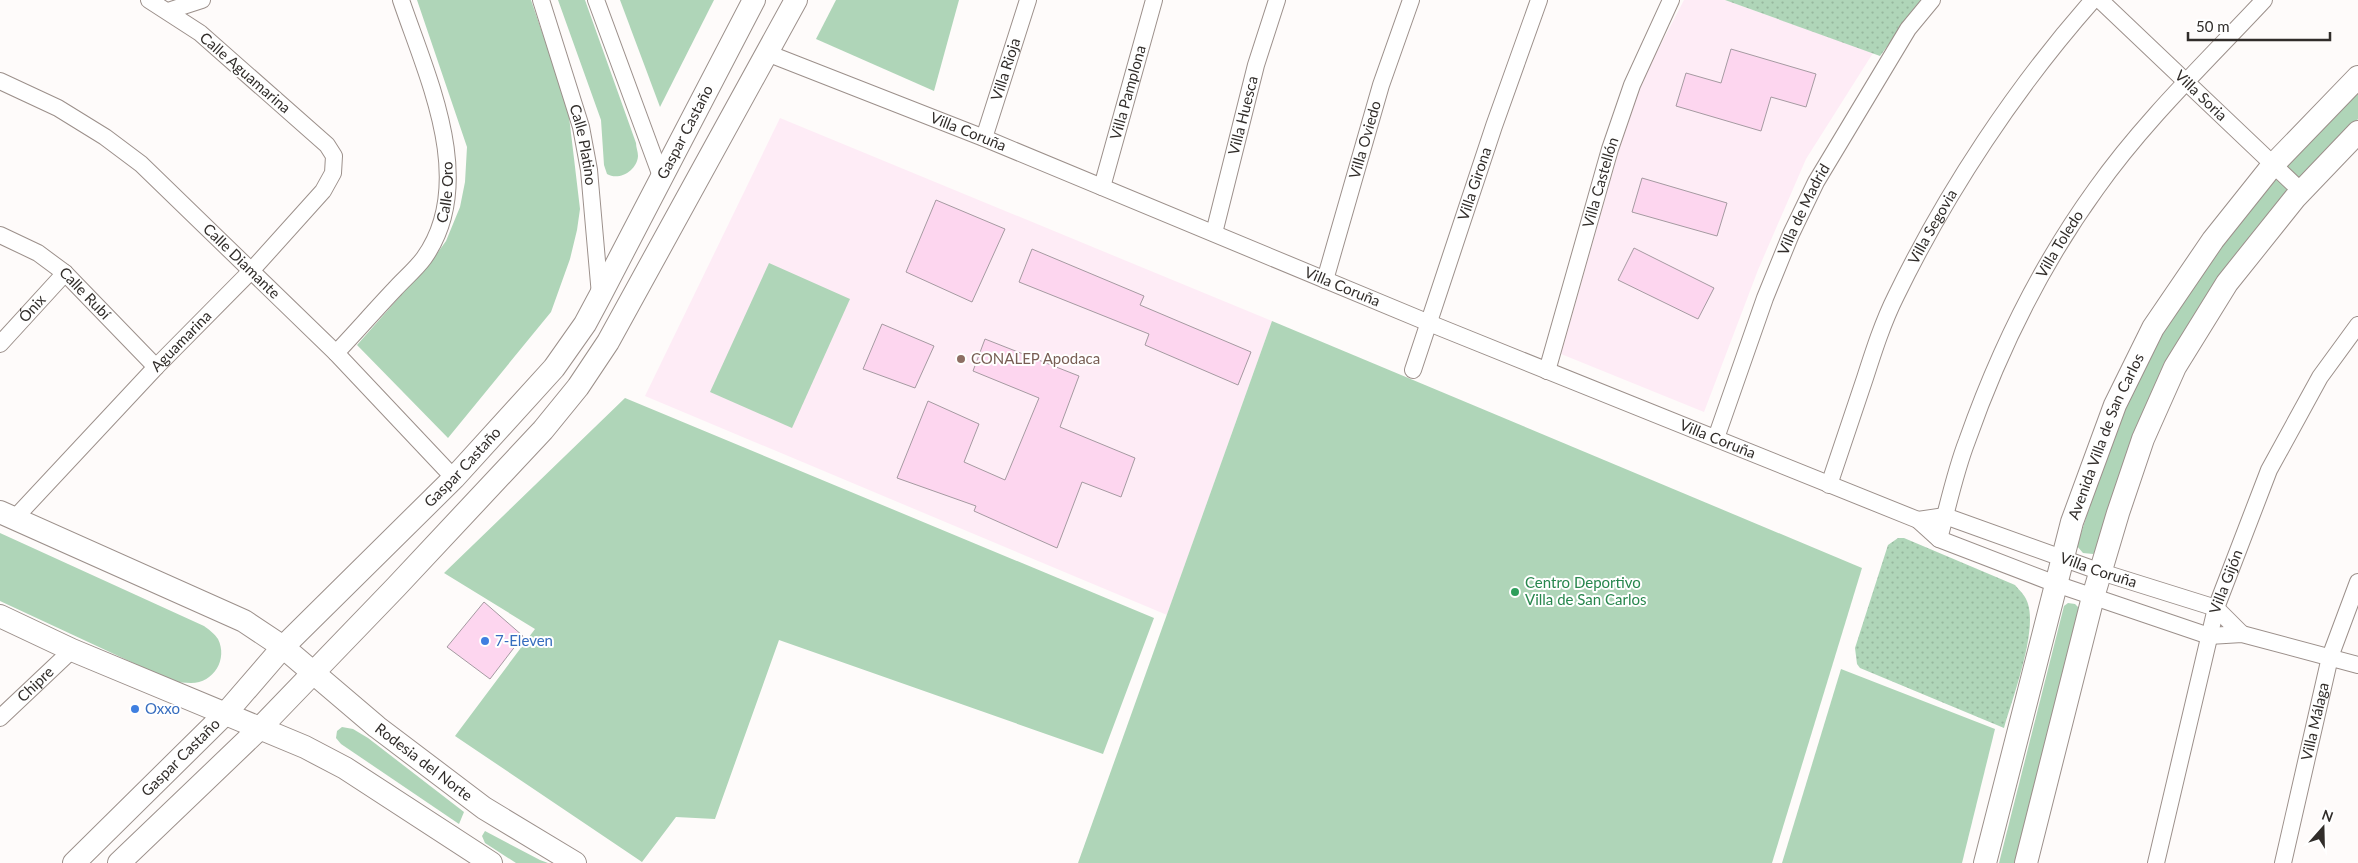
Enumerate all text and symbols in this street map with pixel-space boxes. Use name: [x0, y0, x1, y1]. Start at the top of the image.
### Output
scale bar: [2188, 10, 2330, 42]
text: 50 m: [2196, 17, 2230, 35]
street label: Calle Aguamarina: [197, 28, 295, 117]
street label: Villa Rioja: [987, 36, 1023, 103]
street label: Villa Pamplona: [1106, 43, 1149, 141]
street label: Villa Soria: [2172, 66, 2231, 124]
street label: Villa Huesca: [1224, 74, 1261, 157]
street label: Gaspar Castaño: [652, 82, 716, 182]
street label: Villa Oviedo: [1345, 98, 1384, 180]
street label: Calle Platino: [566, 102, 600, 186]
street label: Villa Coruña: [928, 108, 1009, 154]
street label: Villa Castellón: [1578, 134, 1621, 230]
street label: Villa Girona: [1453, 145, 1494, 223]
street label: Villa de Madrid: [1773, 160, 1833, 257]
street label: Calle Oro: [432, 161, 456, 225]
street label: Villa Segovia: [1904, 186, 1960, 267]
street label: Villa Toledo: [2032, 207, 2087, 281]
street label: Calle Diamante: [200, 219, 284, 302]
street label: Villa Coruña: [1302, 262, 1383, 310]
street label: Calle Rubí: [56, 263, 116, 324]
street label: Ónix: [14, 290, 49, 326]
street label: Aguamarina: [147, 306, 215, 375]
place label: CONALEP Apodaca: [971, 349, 1100, 367]
street label: Avenida Villa de San Carlos: [2064, 350, 2147, 522]
marker: CONALEP Apodaca: [955, 353, 967, 365]
street label: Villa Coruña: [1677, 415, 1758, 462]
street label: Gaspar Castaño: [420, 423, 504, 510]
street label: Villa Gijón: [2205, 547, 2246, 615]
street label: Villa Coruña: [2058, 548, 2139, 591]
place label: Centro Deportivo Villa de San Carlos: [1525, 573, 1646, 608]
marker: Centro Deportivo Villa de San Carlos: [1509, 586, 1521, 598]
place label: 7-Eleven: [495, 631, 553, 649]
marker: 7-Eleven: [479, 635, 491, 647]
street label: Chipre: [13, 662, 57, 705]
street label: Villa Málaga: [2297, 681, 2332, 762]
place label: Oxxo: [145, 699, 180, 717]
marker: Oxxo: [129, 703, 141, 715]
street label: Gaspar Castaño: [137, 714, 223, 800]
street label: Rodesia del Norte: [372, 719, 477, 804]
north arrow: [2298, 803, 2348, 853]
text: N: [2320, 805, 2336, 825]

